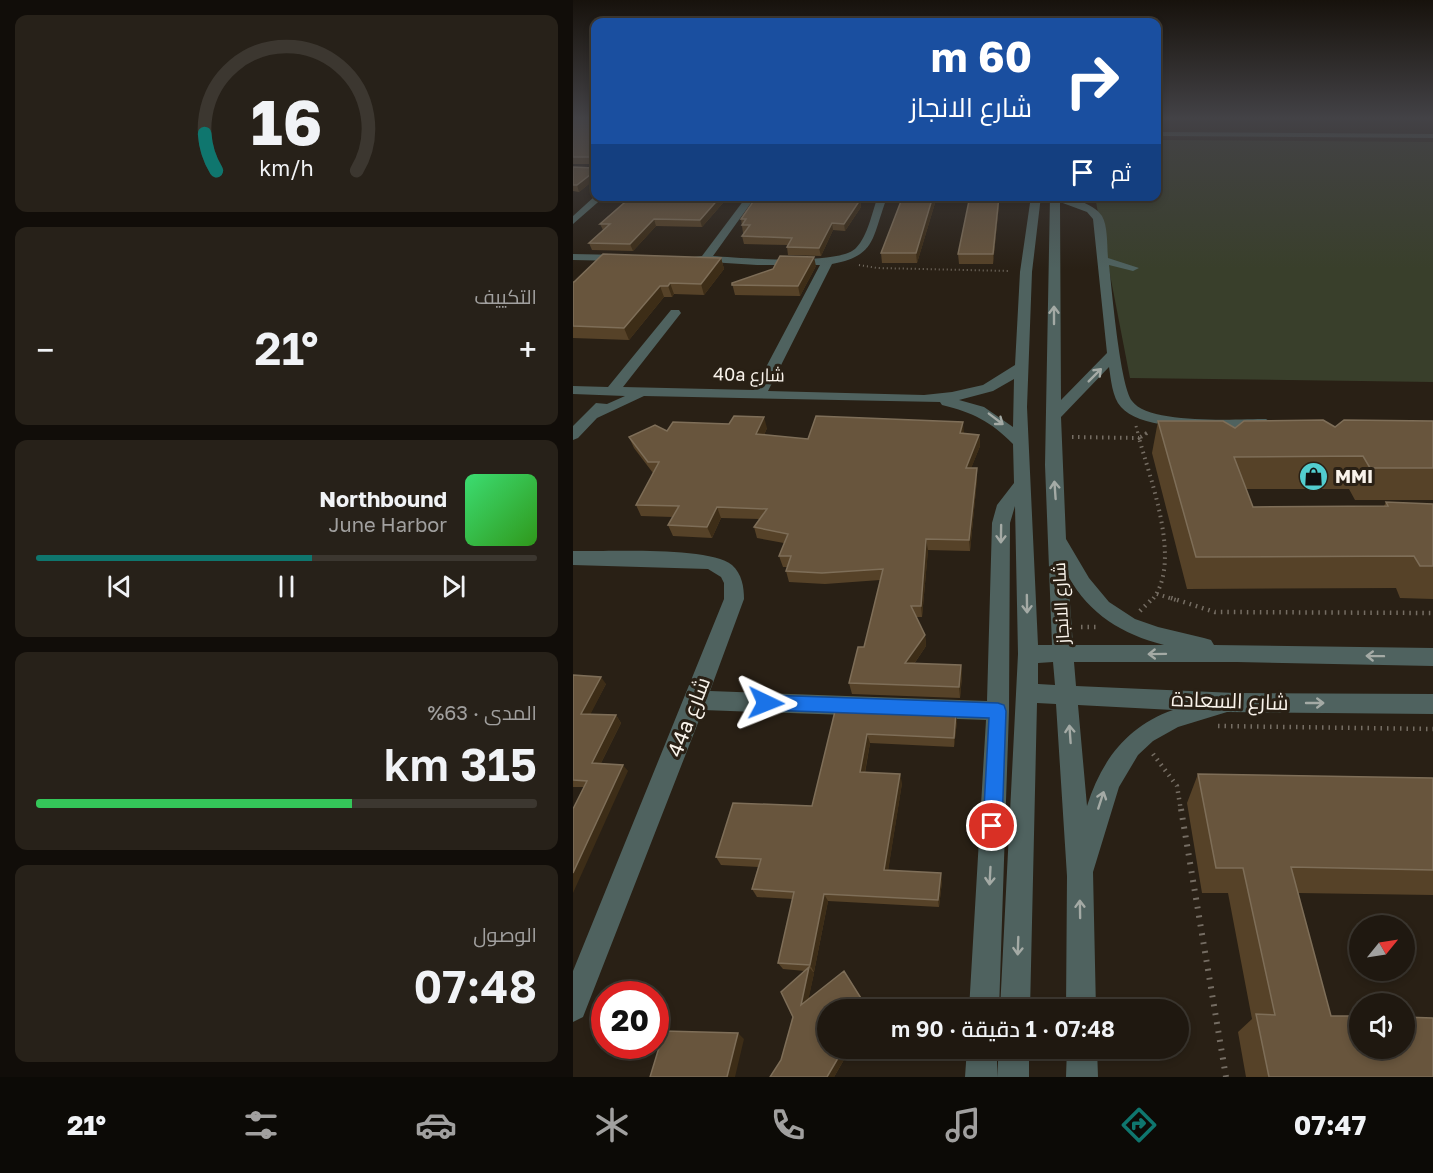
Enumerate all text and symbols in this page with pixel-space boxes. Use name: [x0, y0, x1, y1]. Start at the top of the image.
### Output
text: 60 m: [931, 31, 1032, 81]
icon: right: [1053, 42, 1131, 120]
text: 16: [251, 84, 322, 159]
text: شارع الانجاز: [910, 91, 1032, 123]
text: km/h: [259, 155, 314, 181]
icon: arrive: [1066, 156, 1099, 189]
text: ثم: [1111, 159, 1131, 186]
text: التكييف: [474, 284, 537, 308]
one-way arrow: [1048, 306, 1060, 326]
text: 21°: [255, 321, 318, 375]
text: −: [36, 330, 54, 369]
text: +: [519, 330, 537, 369]
street label: 40a شارع: [713, 362, 785, 388]
one-way arrow: [1087, 368, 1102, 382]
one-way arrow: [987, 413, 1003, 426]
shop icon: MMI: [1298, 461, 1330, 493]
place label: MMI: [1335, 465, 1373, 487]
one-way arrow: [1049, 481, 1060, 501]
text: Northbound: [319, 485, 447, 512]
text: June Harbor: [329, 512, 447, 536]
one-way arrow: [995, 523, 1007, 543]
street label: شارع الانجاز: [1047, 562, 1075, 645]
icon: previous: [103, 570, 136, 603]
icon: pause: [270, 570, 303, 603]
icon: next: [437, 570, 470, 603]
one-way arrow: [1021, 593, 1032, 613]
one-way arrow: [1148, 648, 1168, 660]
one-way arrow: [1365, 650, 1385, 661]
position arrow: [734, 671, 798, 735]
street label: 44a شارع: [661, 673, 717, 761]
street label: شارع السعادة: [1171, 685, 1289, 717]
one-way arrow: [1304, 697, 1324, 709]
text: المدى · 63%: [427, 700, 537, 724]
one-way arrow: [1064, 725, 1075, 745]
text: 315 km: [384, 737, 537, 791]
one-way arrow: [1096, 791, 1107, 810]
pin: [966, 800, 1017, 851]
icon: arrive: [975, 809, 1008, 842]
one-way arrow: [984, 865, 996, 885]
one-way arrow: [1074, 900, 1086, 920]
north arrow: [1349, 915, 1415, 981]
map controls: [1349, 915, 1415, 1059]
text: الوصول: [473, 922, 537, 946]
one-way arrow: [1012, 935, 1023, 955]
text: 07:48: [413, 959, 537, 1013]
speed limit sign: 20: [591, 981, 669, 1059]
button: sound: [1349, 993, 1415, 1059]
text: 07:48 · 1 دقيقة · 90 m: [891, 1015, 1115, 1042]
icon: filters: [240, 1104, 282, 1146]
icon: car: [415, 1104, 457, 1146]
icon: climate: [591, 1104, 633, 1146]
icon: phone: [767, 1104, 809, 1146]
icon: music: [942, 1104, 984, 1146]
icon: directions: [1118, 1104, 1160, 1146]
text: 21°: [67, 1109, 106, 1141]
text: 07:47: [1294, 1109, 1366, 1141]

